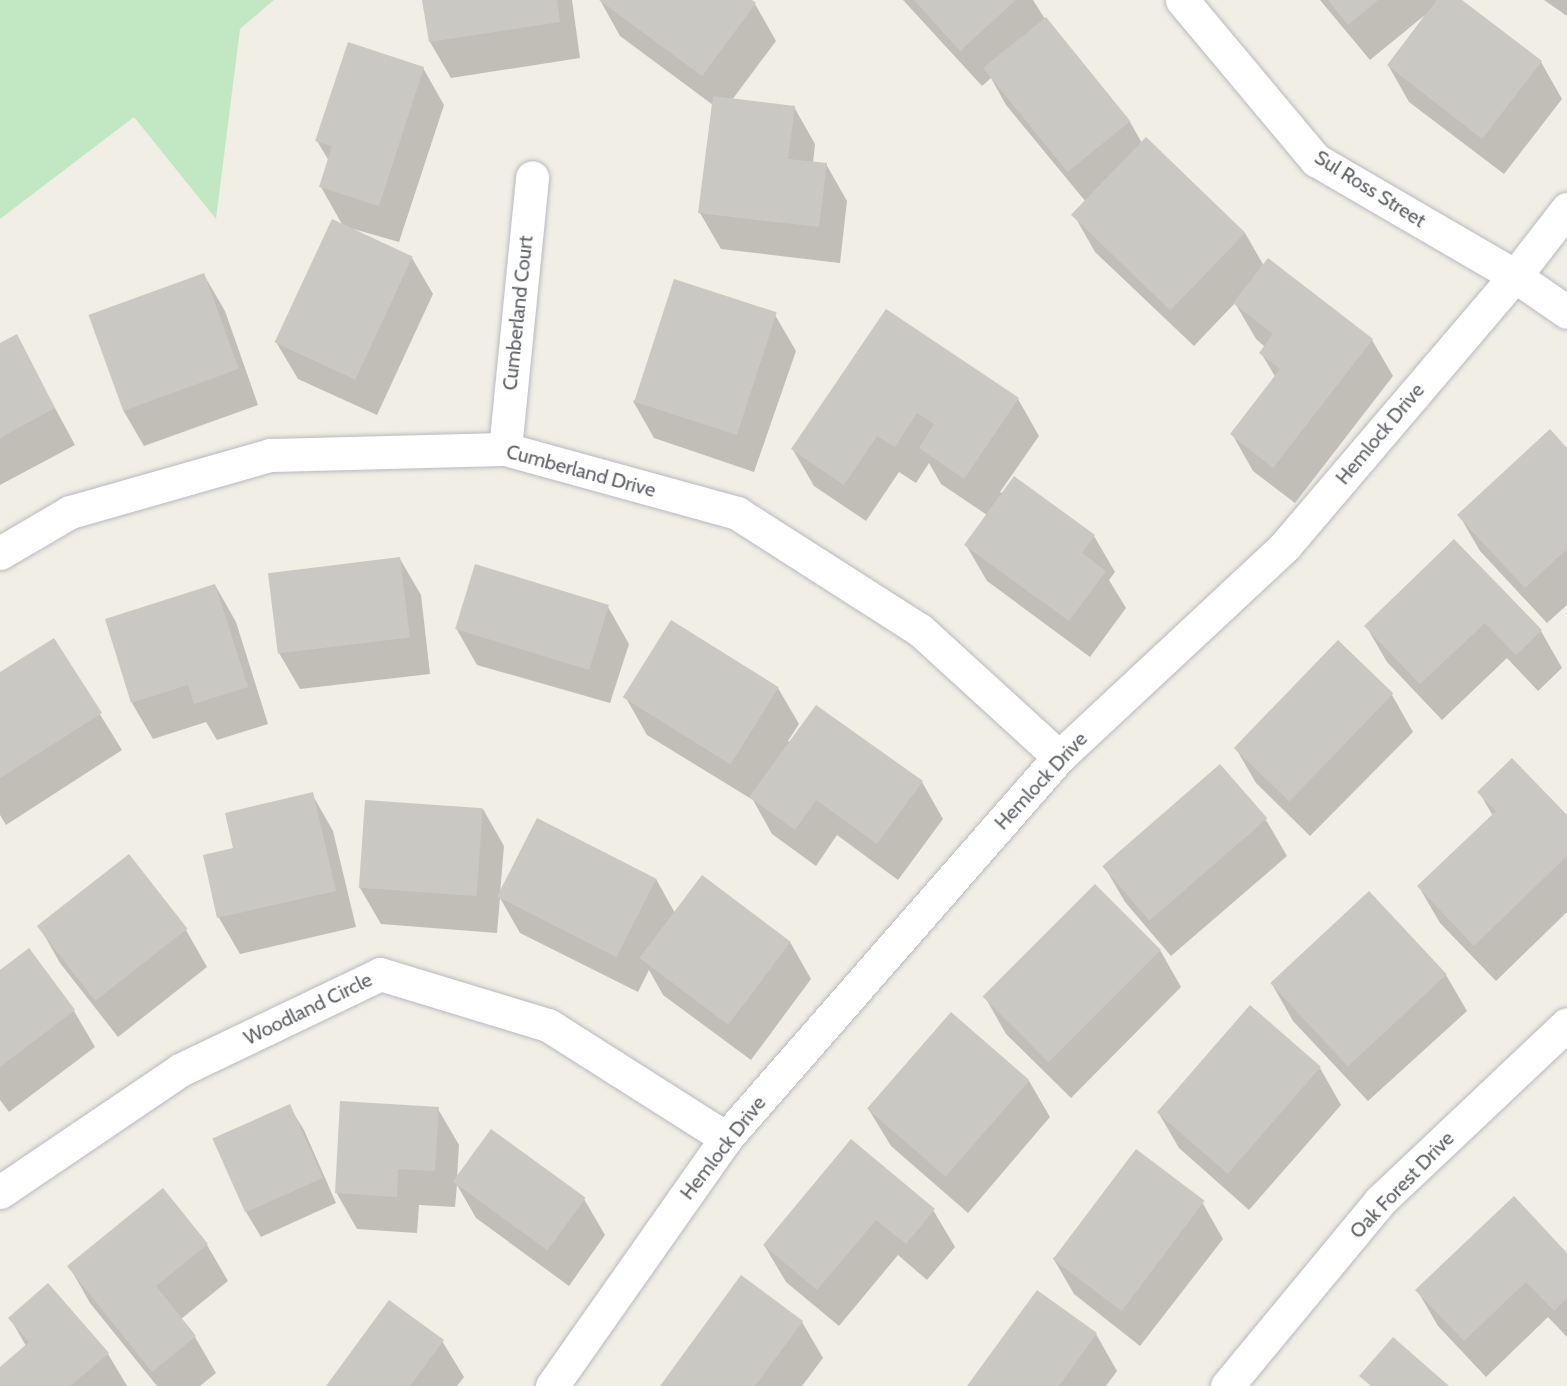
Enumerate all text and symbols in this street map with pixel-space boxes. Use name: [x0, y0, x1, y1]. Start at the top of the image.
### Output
street label: Sul Ross Street: [1310, 145, 1430, 233]
street label: Cumberland Court: [498, 234, 538, 392]
street label: Hemlock Drive: [1331, 379, 1429, 489]
street label: Cumberland Drive: [504, 440, 658, 502]
street label: Hemlock Drive: [990, 727, 1092, 835]
street label: Woodland Circle: [240, 968, 376, 1050]
street label: Hemlock Drive: [675, 1092, 771, 1204]
street label: Oak Forest Drive: [1345, 1126, 1459, 1244]

